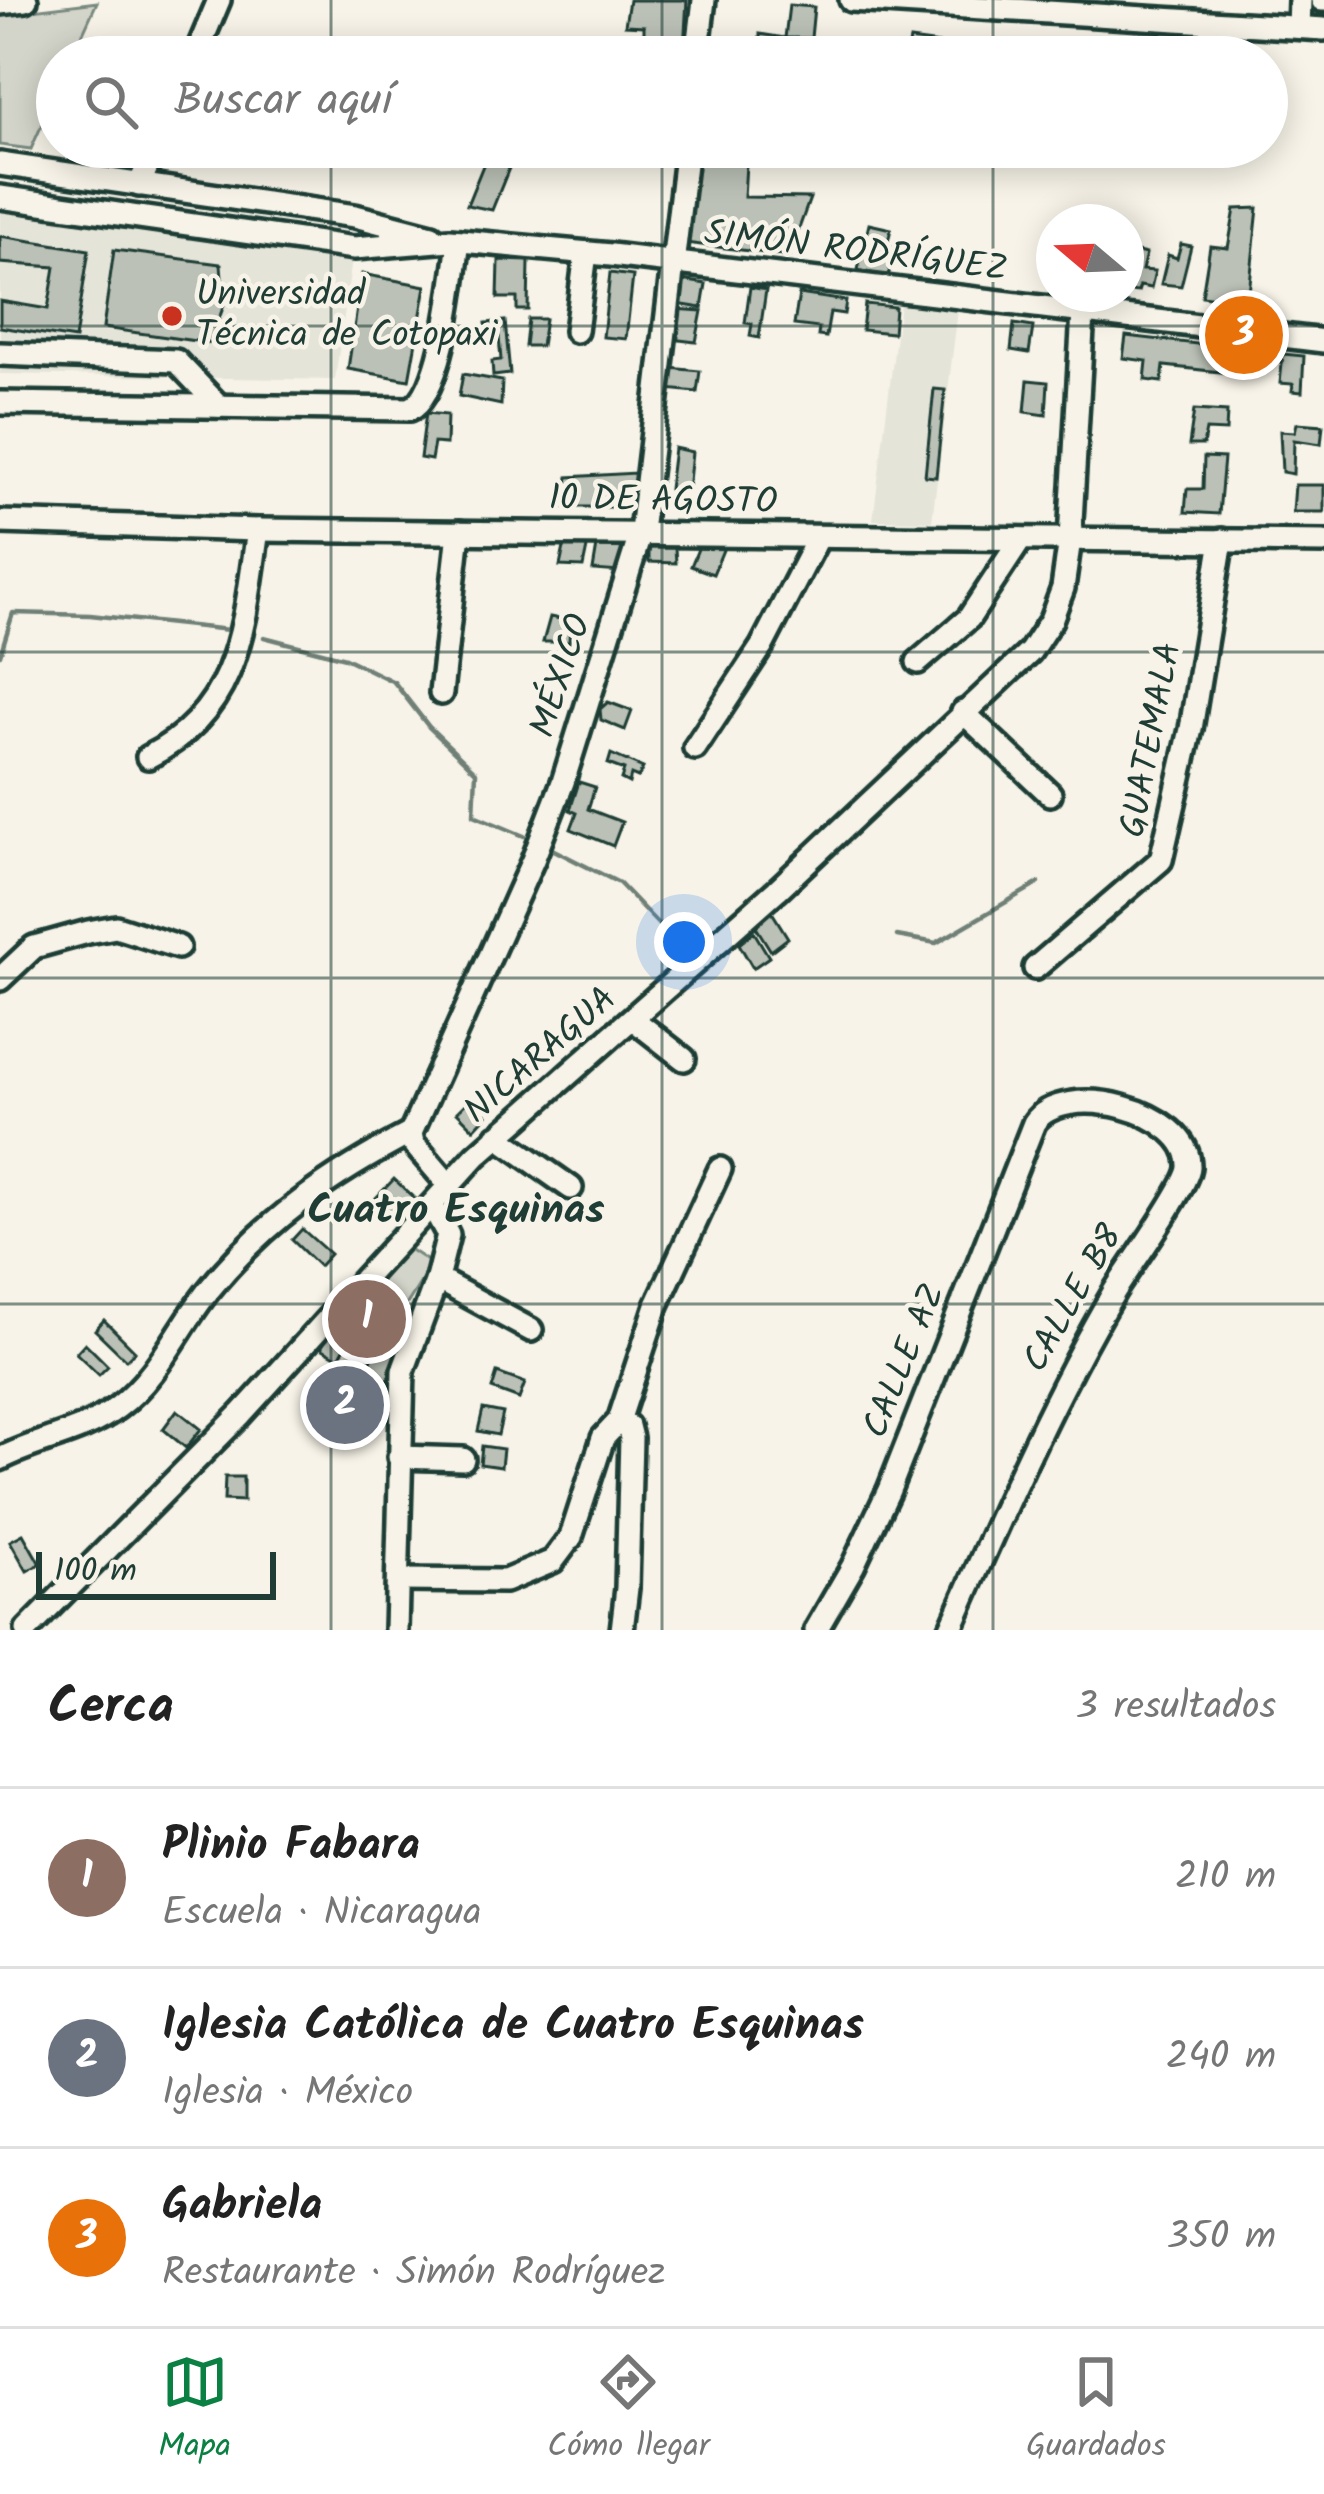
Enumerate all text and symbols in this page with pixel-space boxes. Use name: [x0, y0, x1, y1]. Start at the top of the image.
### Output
search box: [36, 36, 1288, 168]
text: Buscar aquí: [174, 66, 392, 138]
icon: search: [78, 69, 144, 135]
north arrow: [1036, 204, 1144, 312]
street label: SIMÓN RODRÍGUEZ: [701, 205, 1011, 299]
place label: Universidad Técnica de Cotopaxi: [196, 267, 498, 365]
pin: 3: [1205, 290, 1283, 380]
marker: Universidad Técnica de Cotopaxi: [159, 303, 185, 329]
street label: 10 DE AGOSTO: [548, 471, 778, 531]
street label: MÉXICO: [515, 607, 609, 745]
street label: GUATEMALA: [1105, 638, 1199, 842]
your location: [654, 912, 714, 972]
street label: NICARAGUA: [452, 973, 630, 1139]
district label: Cuatro Esquinas: [307, 1178, 605, 1245]
street label: CALLE B8: [1009, 1214, 1140, 1384]
pin: 1: [328, 1274, 406, 1364]
street label: CALLE AZ: [848, 1275, 962, 1447]
pin: 2: [306, 1360, 384, 1450]
scale bar: [36, 1546, 276, 1599]
text: 100 m: [54, 1546, 137, 1599]
text: Cerca: [48, 1668, 174, 1749]
text: 3 resultados: [1076, 1677, 1276, 1739]
text: Plinio Fabara: [162, 1811, 420, 1883]
text: 1: [81, 1847, 93, 1909]
text: 210 m: [1175, 1847, 1276, 1909]
text: Escuela · Nicaragua: [162, 1883, 482, 1945]
text: Iglesia Católica de Cuatro Esquinas: [162, 1991, 864, 2063]
text: 2: [76, 2027, 98, 2089]
text: 240 m: [1166, 2027, 1276, 2089]
text: Iglesia · México: [162, 2063, 413, 2125]
text: Gabriela: [162, 2171, 322, 2243]
text: 3: [76, 2207, 98, 2269]
text: 350 m: [1167, 2207, 1276, 2269]
text: Restaurante · Simón Rodríguez: [162, 2243, 665, 2305]
tab: Mapa: [158, 2349, 231, 2474]
tab: Cómo llegar: [547, 2349, 710, 2474]
tab: Guardados: [1026, 2349, 1166, 2474]

